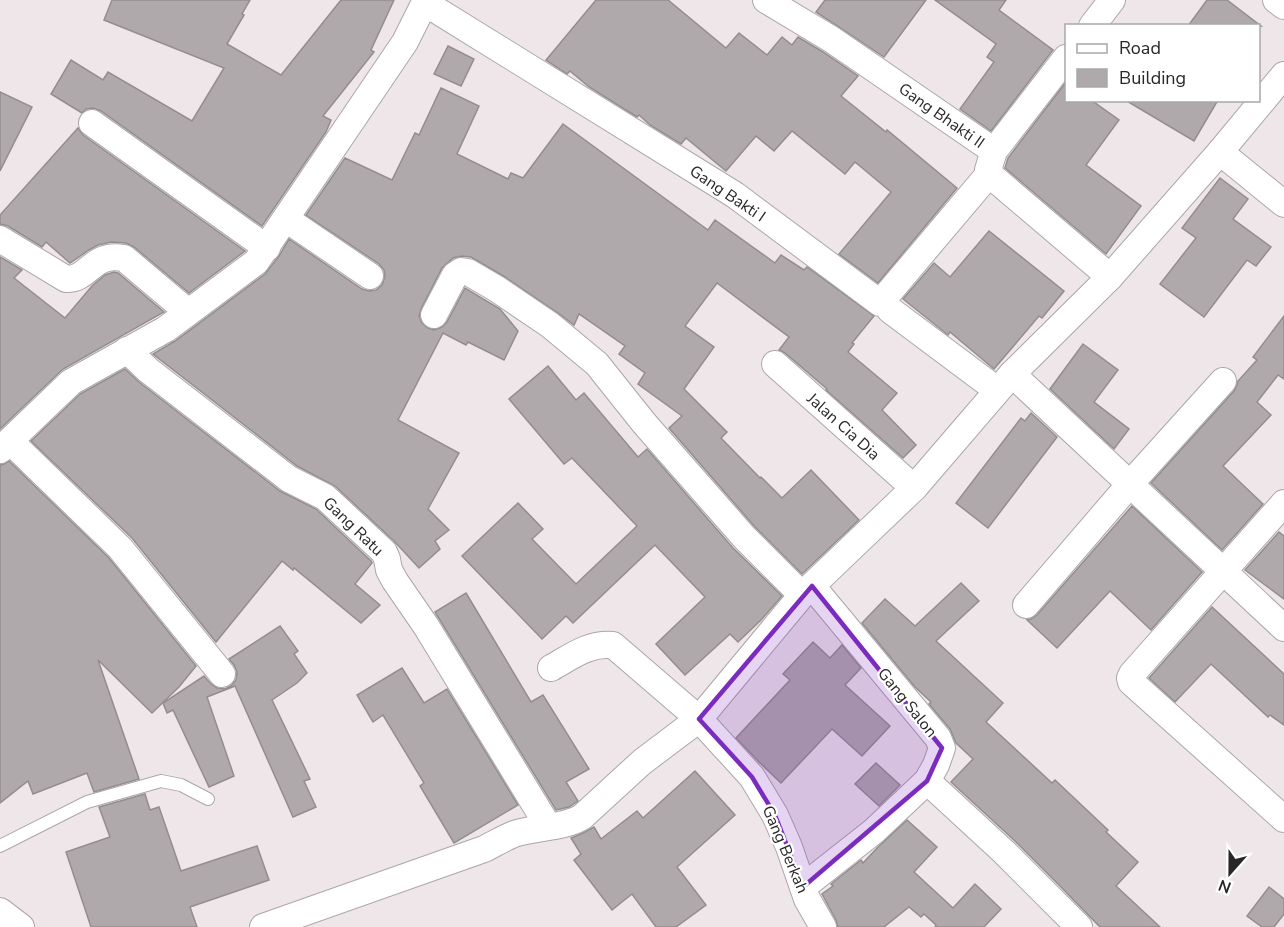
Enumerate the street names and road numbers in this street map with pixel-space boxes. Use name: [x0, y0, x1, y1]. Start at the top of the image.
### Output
street label: Gang Bhakti II: [894, 78, 989, 154]
street label: Gang Bakti I: [685, 160, 770, 227]
street label: Jalan Cia Dia: [801, 387, 885, 465]
street label: Gang Ratu: [318, 492, 388, 561]
street label: Gang Salon: [872, 663, 942, 742]
street label: Gang Berkah: [757, 802, 813, 897]

